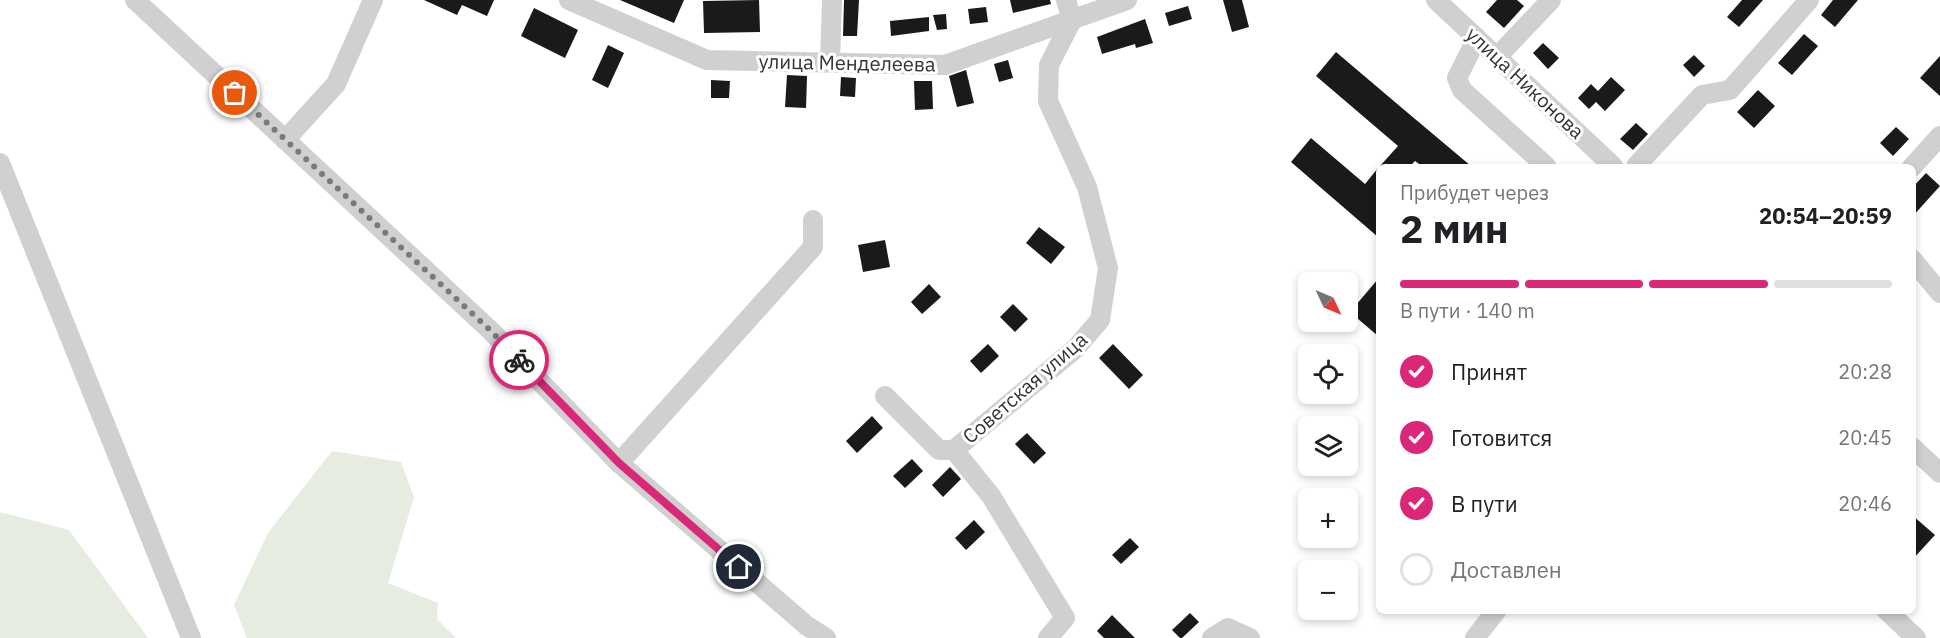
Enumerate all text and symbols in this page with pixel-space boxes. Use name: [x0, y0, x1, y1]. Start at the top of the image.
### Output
street label: улица Никонова: [1460, 21, 1591, 145]
street label: улица Менделеева: [758, 47, 936, 78]
pin: [209, 67, 260, 118]
icon: bag: [218, 76, 251, 109]
text: Прибудет через: [1400, 179, 1549, 206]
text: 20:54–20:59: [1759, 201, 1892, 230]
text: 2 мин: [1400, 203, 1509, 254]
north arrow: [1298, 272, 1358, 332]
map controls: [1298, 272, 1358, 620]
text: В пути · 140 m: [1400, 297, 1535, 324]
street label: Советская улица: [957, 326, 1093, 449]
courier: [489, 330, 549, 390]
icon: bike: [503, 344, 536, 377]
button: locate: [1298, 344, 1358, 404]
icon: check: [1400, 355, 1433, 388]
text: Принят: [1451, 357, 1527, 386]
text: 20:28: [1838, 358, 1892, 385]
button: layers: [1298, 416, 1358, 476]
icon: check: [1400, 421, 1433, 454]
text: Готовится: [1451, 423, 1552, 452]
text: 20:45: [1838, 424, 1892, 451]
icon: check: [1400, 487, 1433, 520]
button: +: [1298, 488, 1358, 548]
text: В пути: [1451, 489, 1518, 518]
text: 20:46: [1838, 490, 1892, 517]
pin: [713, 541, 764, 592]
icon: home: [722, 550, 755, 583]
text: Доставлен: [1451, 555, 1562, 584]
button: −: [1298, 560, 1358, 620]

